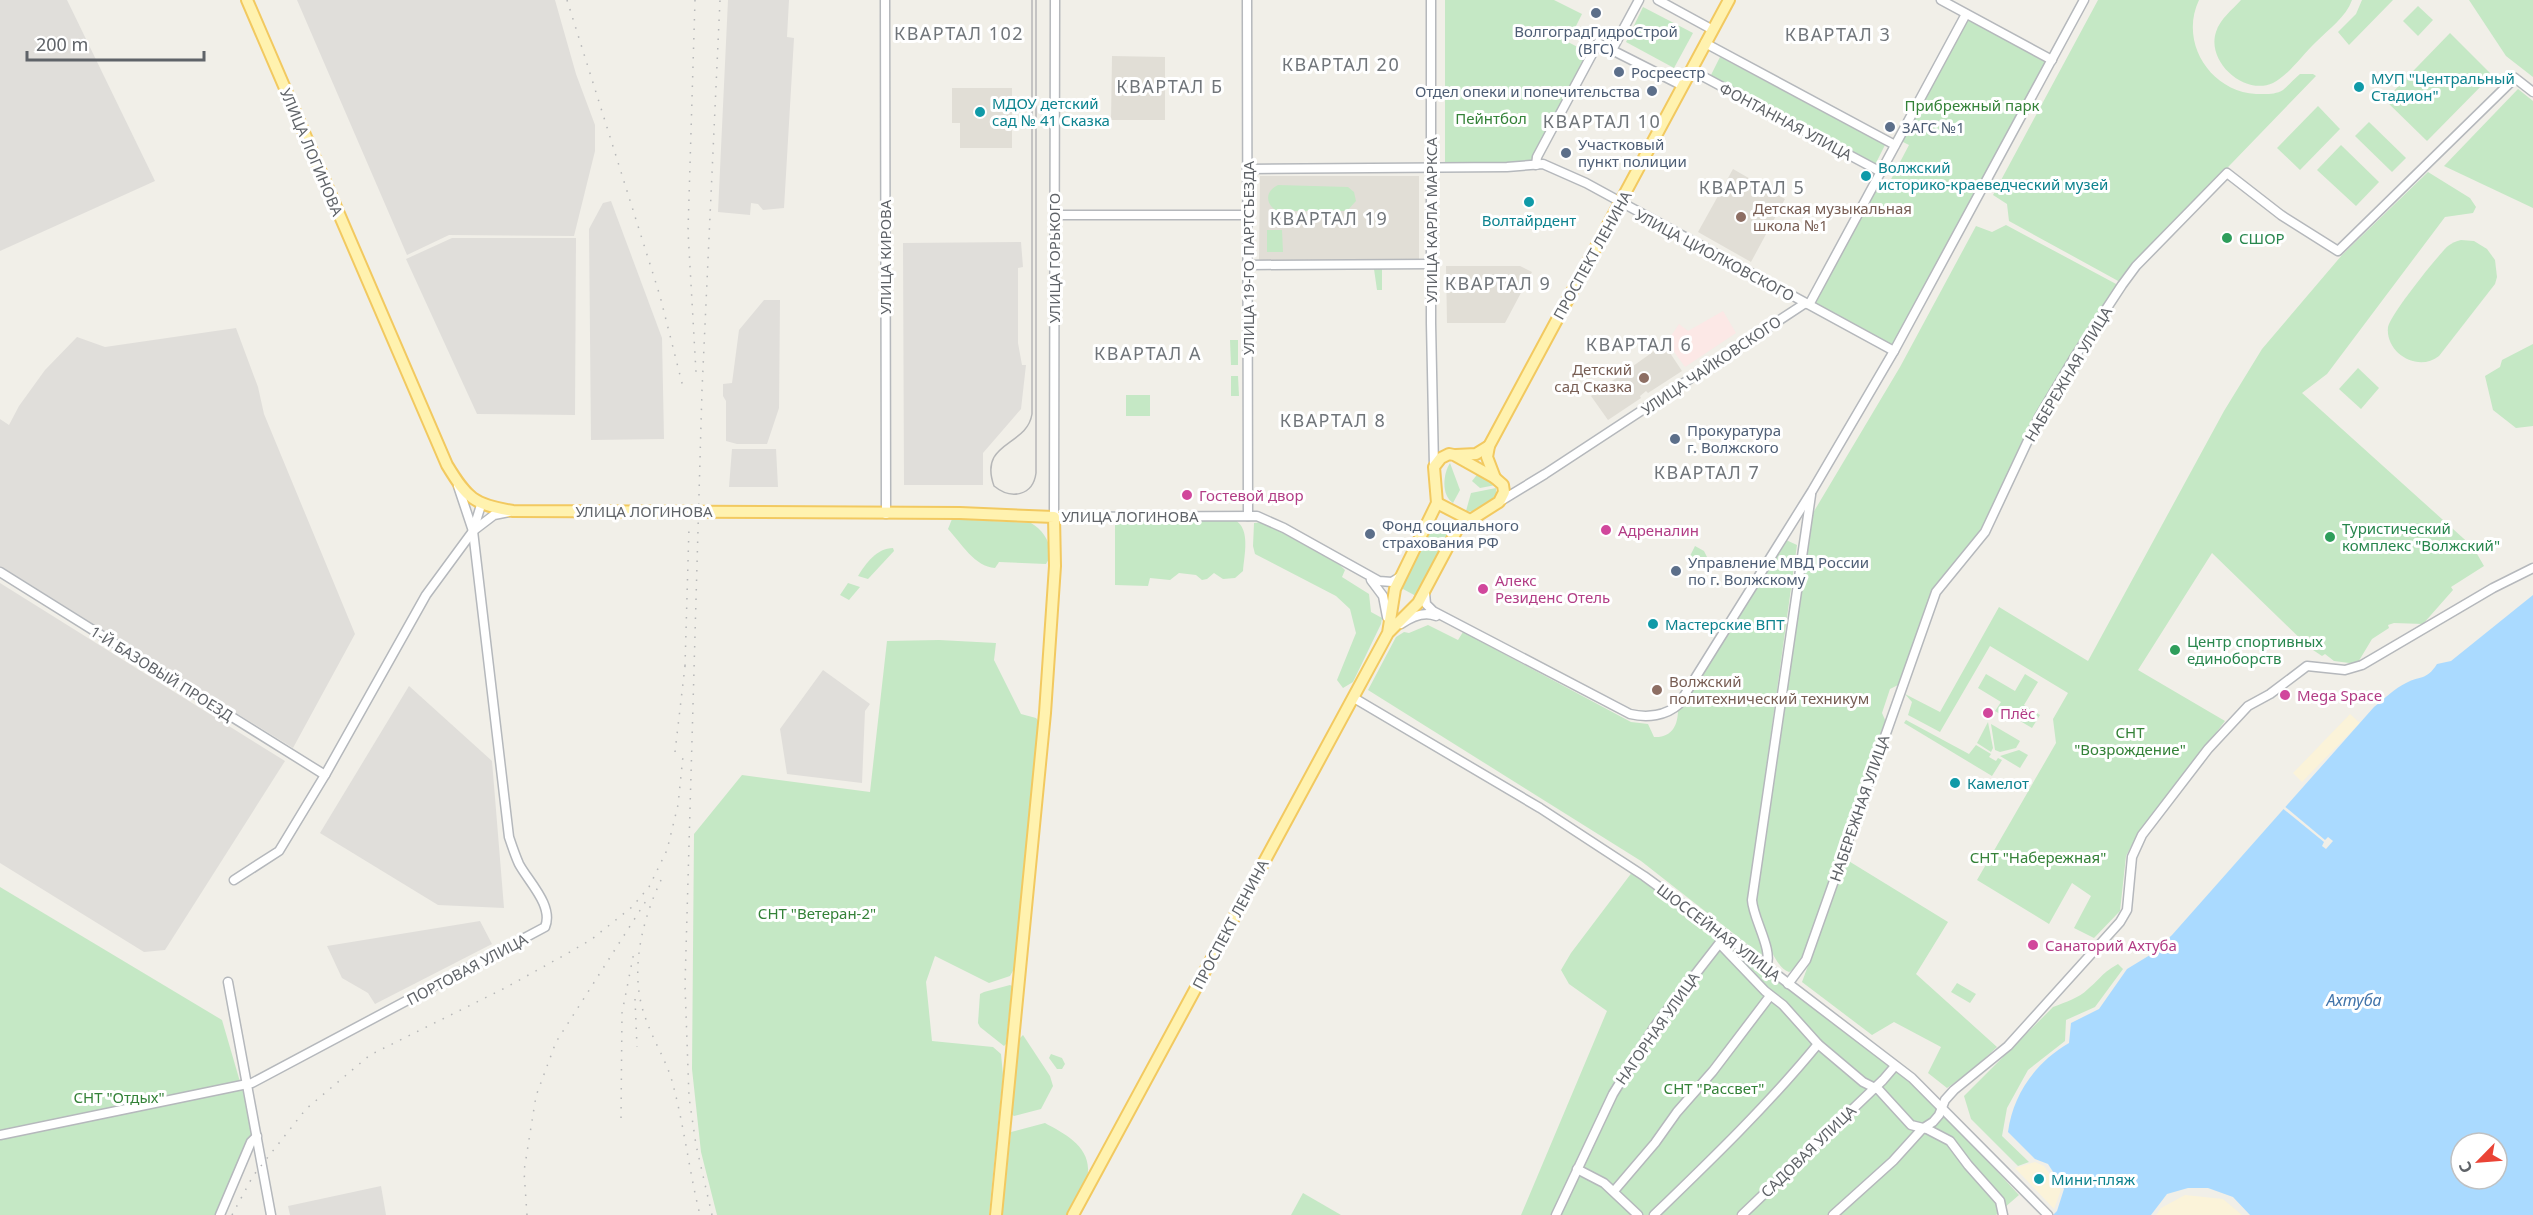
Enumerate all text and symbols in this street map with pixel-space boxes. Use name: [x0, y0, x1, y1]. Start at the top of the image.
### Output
marker: ВолгоградГидроСтрой (ВГС): [1589, 6, 1603, 20]
district label: КВАРТАЛ 102: [894, 21, 1024, 45]
place label: ВолгоградГидроСтрой (ВГС): [1514, 21, 1678, 58]
district label: КВАРТАЛ 3: [1785, 22, 1891, 46]
scale bar: [27, 24, 204, 62]
text: 200 m: [36, 32, 88, 56]
district label: КВАРТАЛ 20: [1282, 52, 1400, 76]
place label: Росреестр: [1631, 62, 1705, 82]
marker: Росреестр: [1612, 65, 1626, 79]
place label: МУП "Центральный Стадион": [2371, 68, 2515, 105]
district label: КВАРТАЛ Б: [1116, 74, 1224, 98]
street label: ФОНТАННАЯ УЛИЦА: [1716, 78, 1856, 165]
marker: МУП "Центральный Стадион": [2352, 80, 2366, 94]
place label: Отдел опеки и попечительства: [1415, 81, 1640, 101]
marker: Отдел опеки и попечительства: [1645, 84, 1659, 98]
street label: УЛИЦА ЛОГИНОВА: [276, 85, 348, 219]
place label: МДОУ детский сад № 41 Сказка: [992, 93, 1110, 130]
park label: Прибрежный парк: [1904, 95, 2040, 115]
marker: МДОУ детский сад № 41 Сказка: [973, 105, 987, 119]
park label: Пейнтбол: [1455, 108, 1527, 128]
district label: КВАРТАЛ 10: [1543, 109, 1661, 133]
place label: ЗАГС №1: [1902, 117, 1965, 137]
marker: ЗАГС №1: [1883, 120, 1897, 134]
place label: Участковый пункт полиции: [1578, 134, 1687, 171]
street label: УЛИЦА КАРЛА МАРКСА: [1421, 137, 1441, 303]
marker: Участковый пункт полиции: [1559, 146, 1573, 160]
place label: Волжский историко-краеведческий музей: [1878, 157, 2108, 194]
street label: УЛИЦА 19-ГО ПАРТСЪЕЗДА: [1238, 161, 1258, 355]
marker: Волжский историко-краеведческий музей: [1859, 169, 1873, 183]
district label: КВАРТАЛ 5: [1699, 175, 1805, 199]
street label: ПРОСПЕКТ ЛЕНИНА: [1548, 187, 1636, 323]
street label: УЛИЦА ГОРЬКОГО: [1044, 193, 1064, 323]
marker: Волтайрдент: [1522, 195, 1536, 209]
place label: Детская музыкальная школа №1: [1753, 198, 1912, 235]
street label: УЛИЦА КИРОВА: [875, 199, 895, 314]
street label: УЛИЦА ЦИОЛКОВСКОГО: [1632, 204, 1798, 306]
district label: КВАРТАЛ 19: [1270, 206, 1388, 230]
place label: Волтайрдент: [1482, 210, 1576, 230]
marker: Детская музыкальная школа №1: [1734, 210, 1748, 224]
place label: СШОР: [2239, 228, 2285, 248]
marker: СШОР: [2220, 231, 2234, 245]
district label: КВАРТАЛ 9: [1445, 271, 1551, 295]
street label: НАБЕРЕЖНАЯ УЛИЦА: [2020, 303, 2116, 445]
street label: УЛИЦА ЧАЙКОВСКОГО: [1637, 311, 1785, 419]
district label: КВАРТАЛ 6: [1586, 332, 1692, 356]
district label: КВАРТАЛ А: [1094, 341, 1202, 365]
place label: Детский сад Сказка: [1554, 359, 1632, 396]
marker: Детский сад Сказка: [1637, 371, 1651, 385]
district label: КВАРТАЛ 8: [1280, 408, 1386, 432]
place label: Прокуратура г. Волжского: [1687, 420, 1781, 457]
marker: Прокуратура г. Волжского: [1668, 432, 1682, 446]
district label: КВАРТАЛ 7: [1654, 460, 1760, 484]
place label: Гостевой двор: [1199, 485, 1304, 505]
marker: Гостевой двор: [1180, 488, 1194, 502]
street label: УЛИЦА ЛОГИНОВА: [575, 501, 713, 521]
street label: УЛИЦА ЛОГИНОВА: [1061, 506, 1199, 526]
place label: Фонд социального страхования РФ: [1382, 515, 1519, 552]
place label: Туристический комплекс "Волжский": [2342, 518, 2500, 555]
place label: Адреналин: [1618, 520, 1699, 540]
marker: Адреналин: [1599, 523, 1613, 537]
marker: Фонд социального страхования РФ: [1363, 527, 1377, 541]
marker: Туристический комплекс "Волжский": [2323, 530, 2337, 544]
place label: Управление МВД России по г. Волжскому: [1688, 552, 1869, 589]
marker: Управление МВД России по г. Волжскому: [1669, 564, 1683, 578]
place label: Алекс Резиденс Отель: [1495, 570, 1610, 607]
marker: Алекс Резиденс Отель: [1476, 582, 1490, 596]
place label: Мастерские ВПТ: [1665, 614, 1785, 634]
marker: Мастерские ВПТ: [1646, 617, 1660, 631]
street label: 1-Й БАЗОВЫЙ ПРОЕЗД: [87, 621, 237, 725]
place label: Центр спортивных единоборств: [2187, 631, 2323, 668]
marker: Центр спортивных единоборств: [2168, 643, 2182, 657]
place label: Волжский политехнический техникум: [1669, 671, 1869, 708]
marker: Волжский политехнический техникум: [1650, 683, 1664, 697]
place label: Mega Space: [2297, 685, 2382, 705]
marker: Mega Space: [2278, 688, 2292, 702]
place label: Плёс: [2000, 703, 2035, 723]
marker: Плёс: [1981, 706, 1995, 720]
park label: СНТ "Возрождение": [2074, 722, 2186, 759]
street label: НАБЕРЕЖНАЯ УЛИЦА: [1825, 732, 1894, 884]
place label: Камелот: [1967, 773, 2029, 793]
marker: Камелот: [1948, 776, 1962, 790]
park label: СНТ "Набережная": [1970, 847, 2106, 867]
street label: ПРОСПЕКТ ЛЕНИНА: [1187, 855, 1273, 992]
street label: ШОССЕЙНАЯ УЛИЦА: [1653, 879, 1785, 985]
park label: СНТ "Ветеран-2": [758, 903, 876, 923]
street label: ПОРТОВАЯ УЛИЦА: [403, 928, 531, 1009]
place label: Санаторий Ахтуба: [2045, 935, 2177, 955]
marker: Санаторий Ахтуба: [2026, 938, 2040, 952]
street label: НАГОРНАЯ УЛИЦА: [1611, 967, 1704, 1088]
water label: Ахтуба: [2325, 989, 2382, 1011]
park label: СНТ "Рассвет": [1664, 1078, 1764, 1098]
park label: СНТ "Отдых": [73, 1087, 165, 1107]
street label: САДОВАЯ УЛИЦА: [1756, 1100, 1860, 1202]
north arrow: [2449, 1131, 2509, 1191]
text: С: [2453, 1158, 2478, 1177]
place label: Мини-пляж: [2051, 1169, 2136, 1189]
marker: Мини-пляж: [2032, 1172, 2046, 1186]

